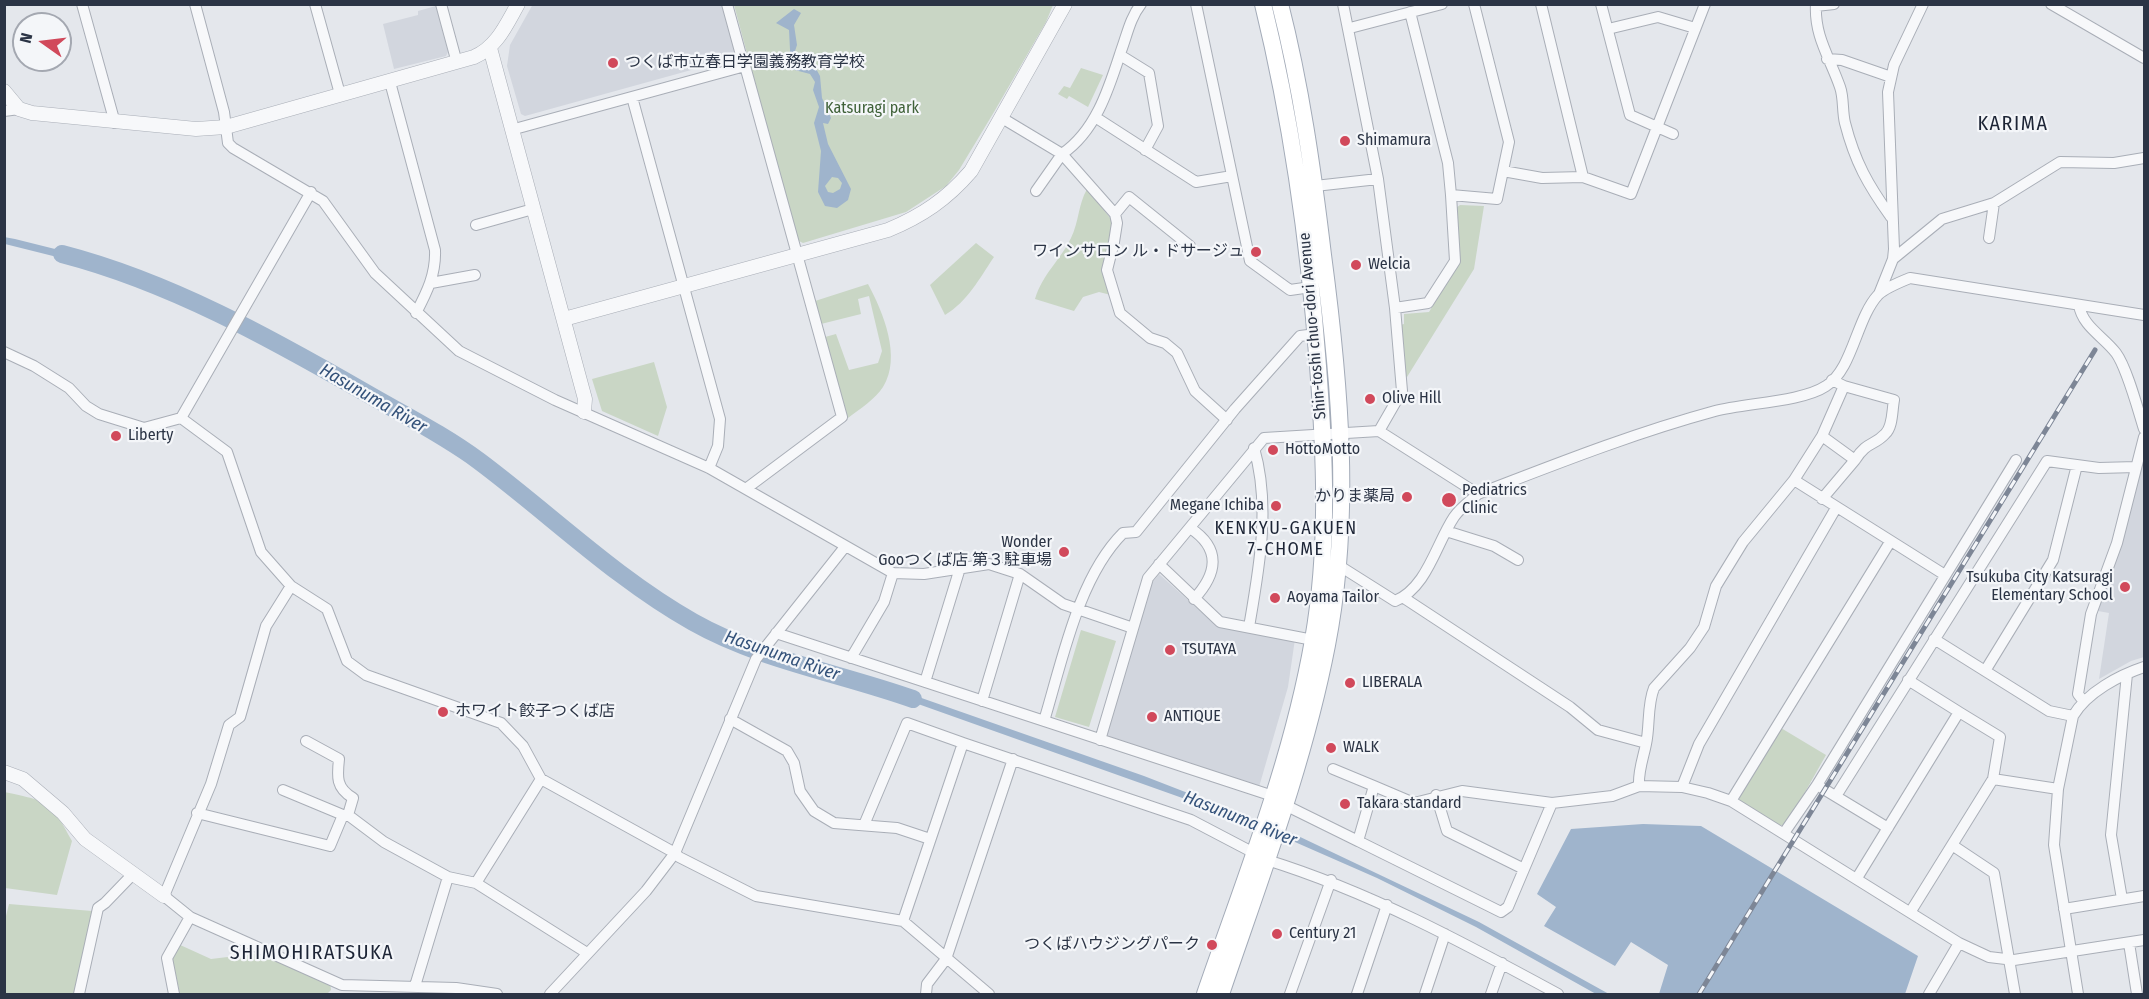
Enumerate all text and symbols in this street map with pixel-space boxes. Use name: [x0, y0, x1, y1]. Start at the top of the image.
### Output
north arrow: [12, 12, 72, 72]
text: N: [16, 31, 36, 45]
place label: つくば市立春日学園義務教育学校: [625, 53, 865, 73]
marker: つくば市立春日学園義務教育学校: [606, 56, 620, 70]
park label: Katsuragi park: [825, 99, 919, 119]
district label: KARIMA: [1978, 112, 2048, 136]
place label: Shimamura: [1357, 131, 1431, 151]
marker: Shimamura: [1338, 134, 1352, 148]
street label: Shin-toshi chuo-dori Avenue: [1295, 232, 1331, 420]
place label: ワインサロン ル・ドサージュ: [1032, 242, 1244, 262]
marker: ワインサロン ル・ドサージュ: [1249, 245, 1263, 259]
place label: Welcia: [1368, 255, 1411, 275]
marker: Welcia: [1349, 258, 1363, 272]
water label: Hasunuma River: [316, 360, 430, 438]
place label: Olive Hill: [1382, 389, 1441, 409]
marker: Olive Hill: [1363, 392, 1377, 406]
place label: Liberty: [128, 426, 173, 446]
marker: Liberty: [109, 429, 123, 443]
place label: HottoMotto: [1285, 440, 1360, 460]
marker: HottoMotto: [1266, 443, 1280, 457]
place label: Pediatrics Clinic: [1462, 481, 1527, 519]
place label: かりま薬局: [1315, 487, 1395, 507]
marker: かりま薬局: [1400, 490, 1414, 504]
marker: Pediatrics Clinic: [1440, 491, 1458, 509]
place label: Megane Ichiba: [1170, 496, 1264, 516]
marker: Megane Ichiba: [1269, 499, 1283, 513]
district label: KENKYU-GAKUEN 7-CHOME: [1214, 518, 1358, 560]
place label: Wonder Gooつくば店 第３駐車場: [878, 533, 1052, 571]
marker: Wonder Gooつくば店 第３駐車場: [1057, 545, 1071, 559]
place label: Tsukuba City Katsuragi Elementary School: [1966, 568, 2113, 606]
marker: Tsukuba City Katsuragi Elementary School: [2118, 580, 2132, 594]
place label: Aoyama Tailor: [1287, 588, 1379, 608]
marker: Aoyama Tailor: [1268, 591, 1282, 605]
water label: Hasunuma River: [722, 626, 842, 686]
place label: TSUTAYA: [1182, 640, 1236, 660]
marker: TSUTAYA: [1163, 643, 1177, 657]
place label: LIBERALA: [1362, 673, 1422, 693]
marker: LIBERALA: [1343, 676, 1357, 690]
place label: ホワイト餃子つくば店: [455, 702, 615, 722]
marker: ホワイト餃子つくば店: [436, 705, 450, 719]
place label: ANTIQUE: [1164, 707, 1221, 727]
marker: ANTIQUE: [1145, 710, 1159, 724]
place label: WALK: [1343, 738, 1379, 758]
marker: WALK: [1324, 741, 1338, 755]
water label: Hasunuma River: [1180, 786, 1300, 852]
place label: Takara standard: [1357, 794, 1462, 814]
marker: Takara standard: [1338, 797, 1352, 811]
place label: Century 21: [1289, 924, 1356, 944]
marker: Century 21: [1270, 927, 1284, 941]
place label: つくばハウジングパーク: [1024, 935, 1200, 955]
marker: つくばハウジングパーク: [1205, 938, 1219, 952]
district label: SHIMOHIRATSUKA: [230, 941, 394, 965]

